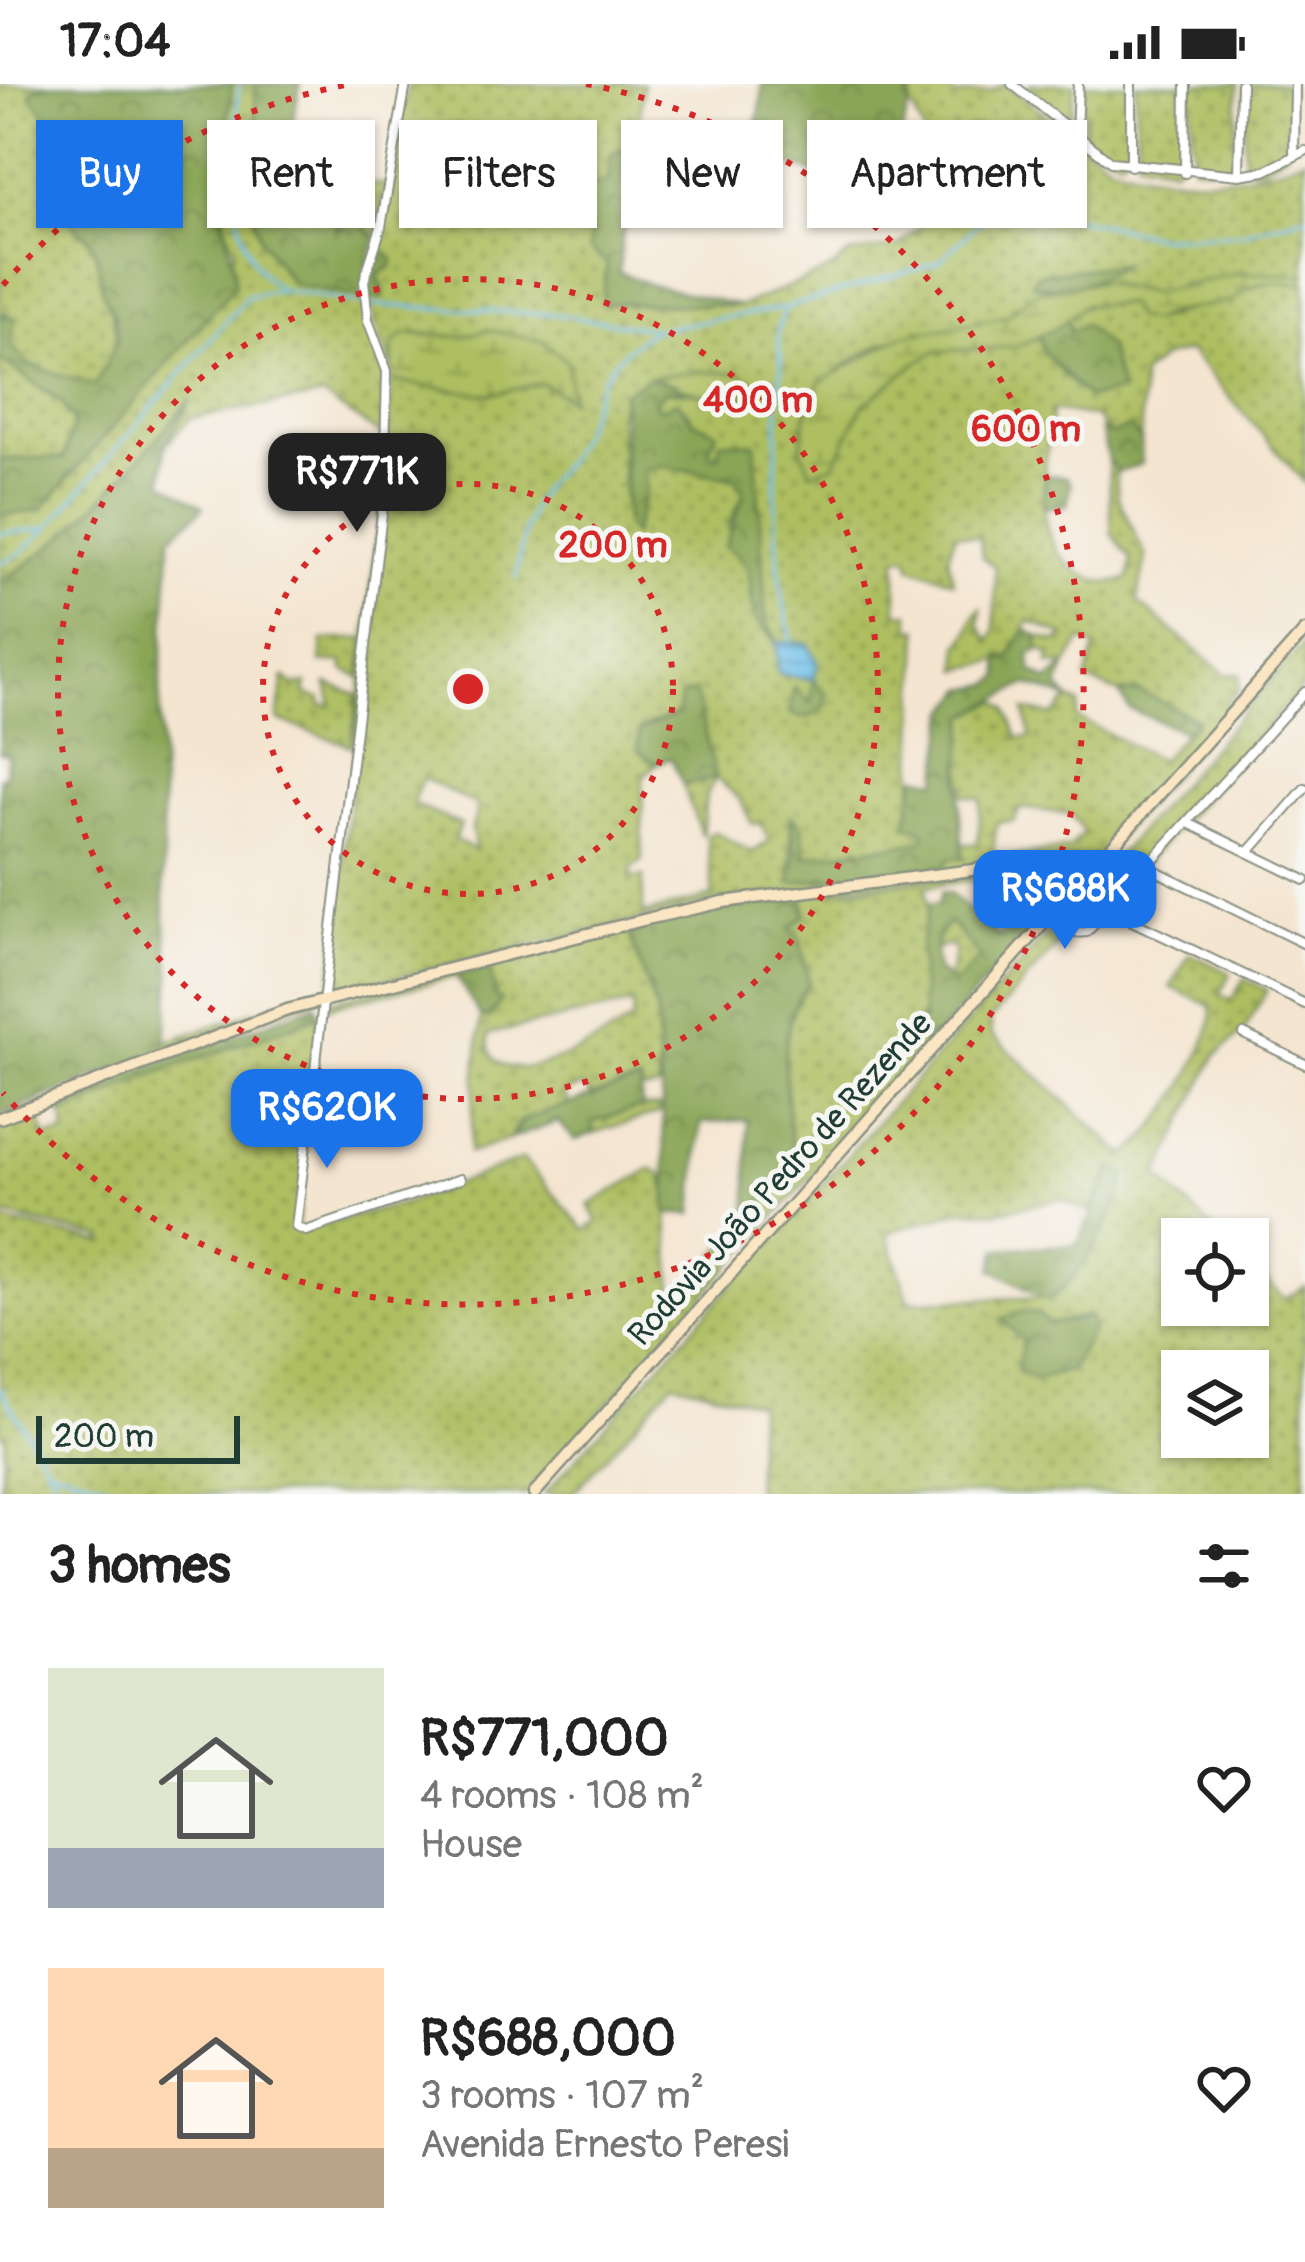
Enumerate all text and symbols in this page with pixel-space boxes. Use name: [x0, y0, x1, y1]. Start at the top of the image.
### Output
text: 17:04: [60, 14, 170, 70]
chip: Buy: [36, 120, 183, 228]
chip: Rent: [207, 120, 375, 228]
chip: Filters: [399, 120, 597, 228]
chip: New: [621, 120, 783, 228]
chip: Apartment: [807, 120, 1087, 228]
text: 400 m: [703, 378, 813, 423]
text: 600 m: [971, 407, 1081, 452]
pin: R$771K: [259, 433, 455, 535]
text: R$771K: [295, 447, 419, 496]
text: 200 m: [558, 523, 668, 568]
centre of rings: [447, 668, 489, 710]
pin: R$688K: [967, 850, 1163, 952]
text: R$688K: [1000, 864, 1130, 913]
street label: Rodovia João Pedro de Rezende: [619, 1004, 941, 1354]
pin: R$620K: [229, 1069, 425, 1171]
text: R$620K: [258, 1083, 396, 1132]
map controls: [1161, 1218, 1269, 1458]
button: locate: [1161, 1218, 1269, 1326]
button: layers: [1161, 1350, 1269, 1458]
scale bar: [36, 1410, 240, 1463]
text: 200 m: [54, 1416, 154, 1457]
icon: filters: [1191, 1533, 1257, 1599]
text: 3 homes: [48, 1534, 231, 1598]
text: R$771,000: [420, 1707, 669, 1771]
icon: home: [144, 1716, 288, 1860]
icon: heart: [1191, 1755, 1257, 1821]
text: 4 rooms · 108 m²: [420, 1771, 704, 1820]
text: House: [420, 1820, 522, 1869]
text: R$688,000: [420, 2007, 676, 2071]
icon: home: [144, 2016, 288, 2160]
icon: heart: [1191, 2055, 1257, 2121]
text: 3 rooms · 107 m²: [420, 2071, 704, 2120]
text: Avenida Ernesto Peresi: [420, 2120, 789, 2169]

